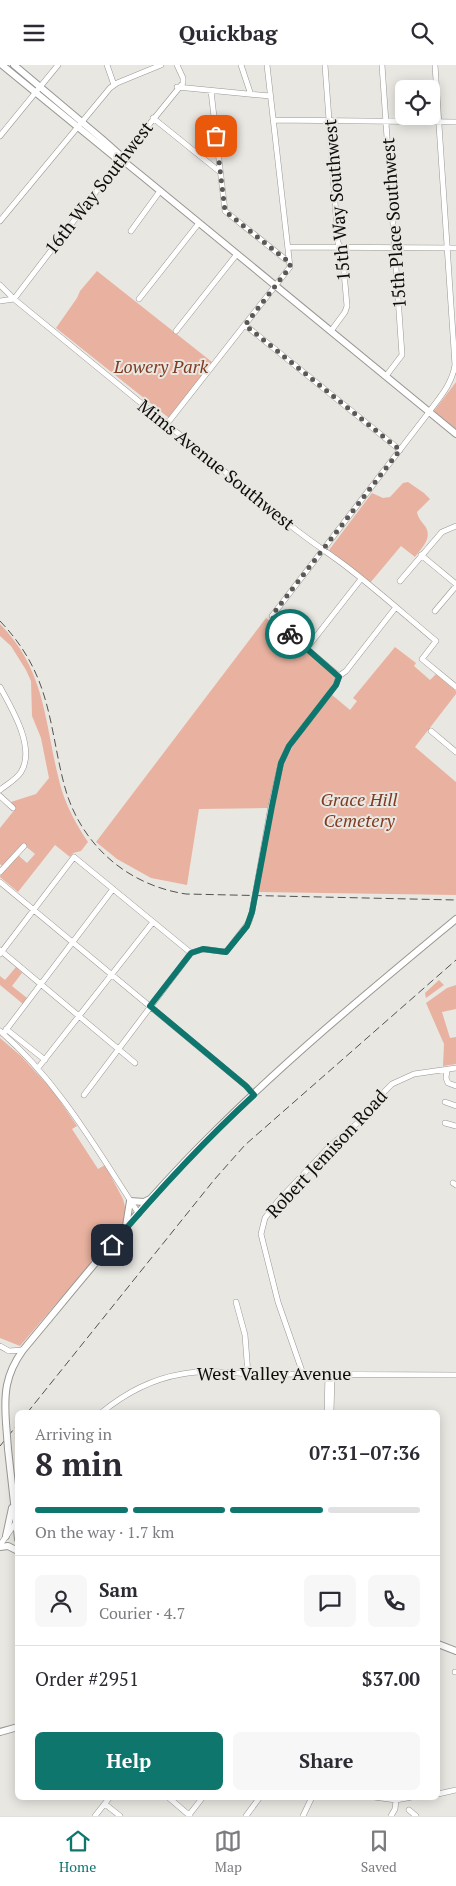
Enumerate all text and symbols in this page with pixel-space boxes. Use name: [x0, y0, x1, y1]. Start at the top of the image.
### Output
text: Quickbag: [179, 18, 277, 47]
icon: menu: [20, 19, 48, 47]
icon: search: [408, 19, 436, 47]
map controls: [395, 80, 440, 125]
button: locate: [395, 80, 440, 125]
pin: [195, 115, 237, 157]
street label: 16th Way Southwest: [39, 116, 158, 259]
street label: 15th Way Southwest: [317, 118, 355, 282]
icon: bag: [202, 122, 230, 150]
street label: 15th Place Southwest: [375, 137, 411, 309]
park label: Lowery Park: [113, 354, 208, 378]
street label: Mims Avenue Southwest: [133, 393, 300, 535]
courier: [265, 609, 315, 659]
icon: bike: [276, 620, 304, 648]
park label: Grace Hill Cemetery: [321, 787, 397, 832]
street label: Robert Jemison Road: [261, 1084, 392, 1223]
pin: [91, 1224, 133, 1266]
icon: home: [98, 1231, 126, 1259]
street label: West Valley Avenue: [197, 1361, 351, 1385]
text: Arriving in: [35, 1423, 112, 1445]
text: 07:31–07:36: [309, 1440, 420, 1465]
text: 8 min: [35, 1443, 123, 1485]
text: On the way · 1.7 km: [35, 1521, 174, 1543]
button: person: [35, 1575, 87, 1627]
button: chat: [304, 1575, 356, 1627]
button: phone: [368, 1575, 420, 1627]
text: Sam: [99, 1577, 138, 1602]
text: Courier · 4.7: [99, 1602, 185, 1624]
text: Order #2951: [35, 1666, 139, 1691]
text: $37.00: [362, 1666, 420, 1691]
button: Help: [35, 1732, 223, 1790]
button: Share: [233, 1732, 420, 1790]
tab: Home: [59, 1827, 96, 1876]
tab: Map: [214, 1827, 242, 1876]
tab: Saved: [361, 1827, 397, 1876]

